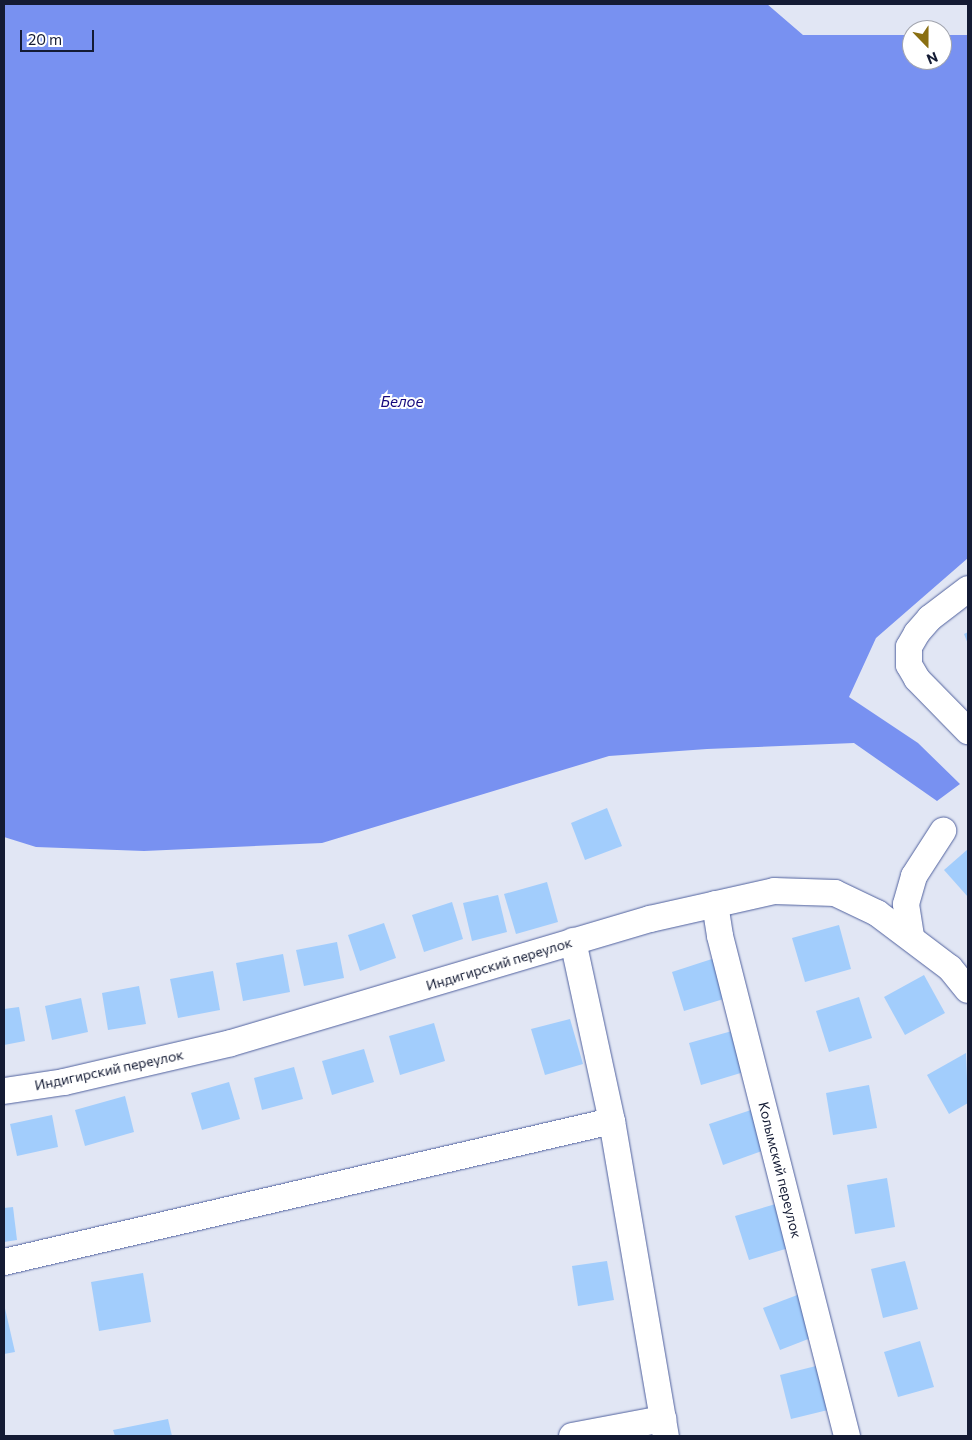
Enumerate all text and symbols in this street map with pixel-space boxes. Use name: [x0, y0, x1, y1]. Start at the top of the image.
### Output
scale bar: [22, 20, 96, 52]
north arrow: [902, 20, 952, 70]
text: 20 m: [28, 30, 62, 48]
text: N: [924, 49, 940, 68]
water label: Белое: [381, 393, 423, 411]
street label: Индигирский переулок: [424, 934, 574, 994]
street label: Индигирский переулок: [33, 1046, 185, 1094]
street label: Колымский переулок: [755, 1100, 805, 1240]

